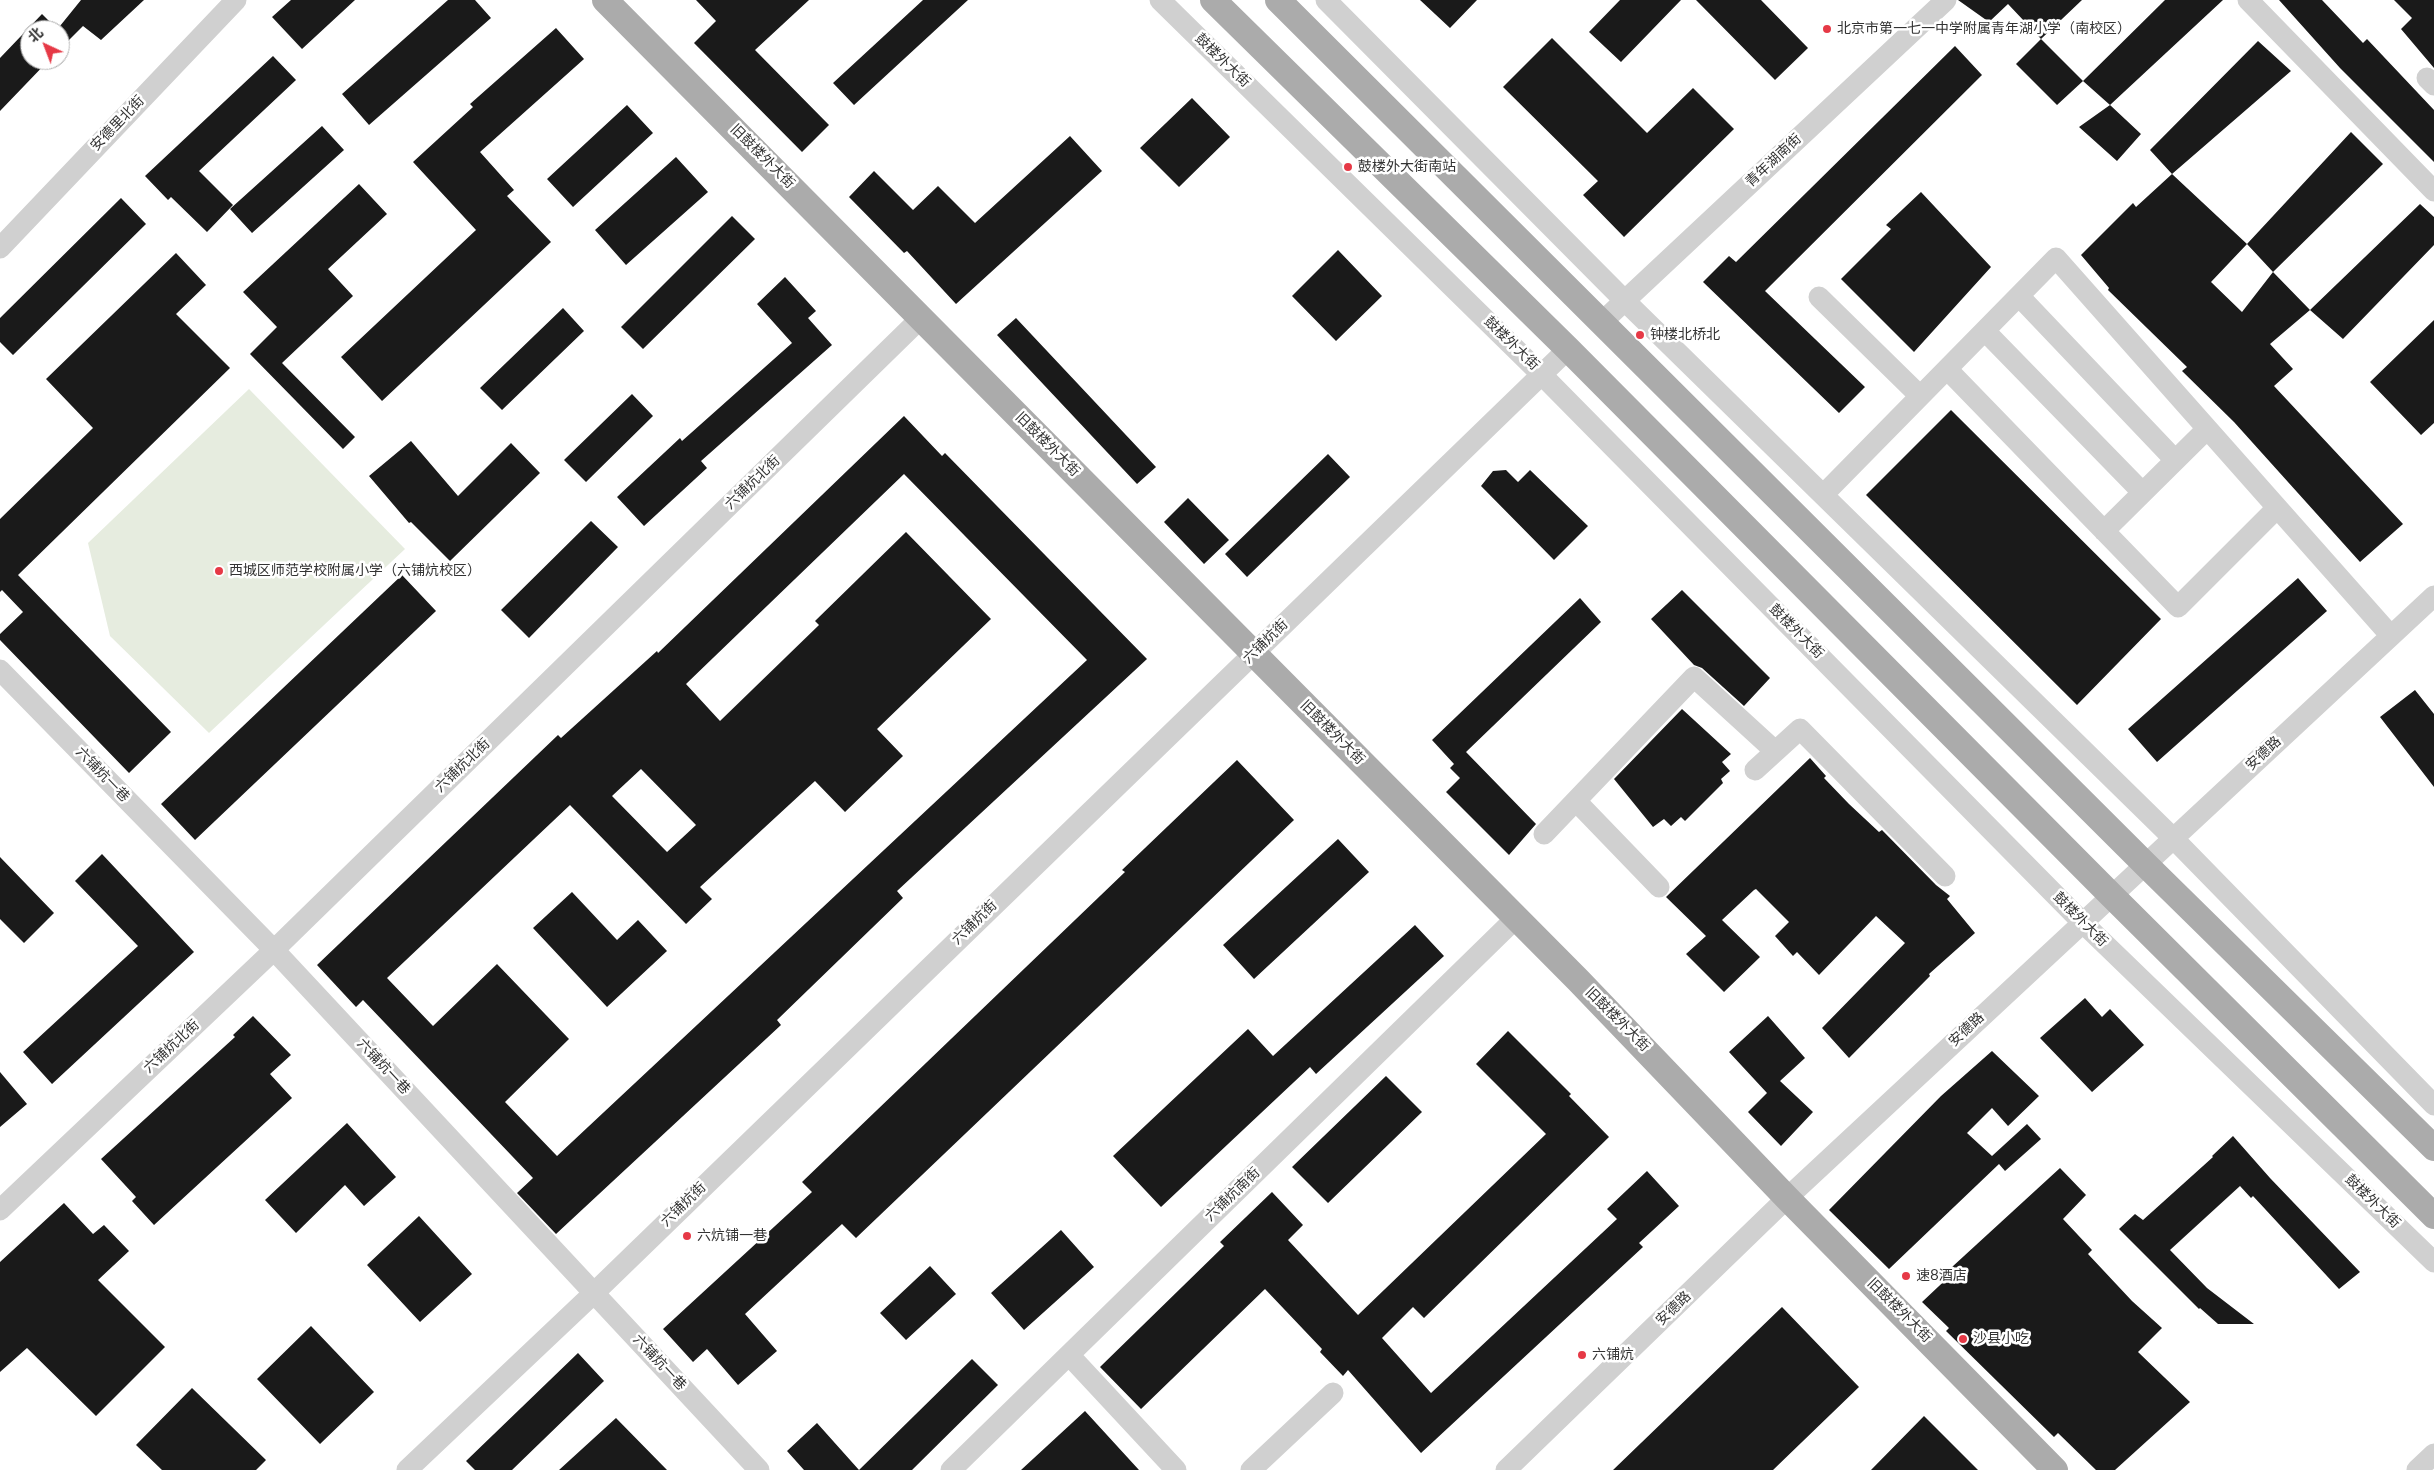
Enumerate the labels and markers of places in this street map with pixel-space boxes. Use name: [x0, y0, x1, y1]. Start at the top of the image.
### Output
place label: 北京市第一七一中学附属青年湖小学（南校区）: [1837, 21, 2131, 37]
marker: 北京市第一七一中学附属青年湖小学（南校区）: [1821, 23, 1833, 35]
place label: 鼓楼外大街南站: [1358, 159, 1456, 175]
marker: 鼓楼外大街南站: [1342, 161, 1354, 173]
place label: 钟楼北桥北: [1650, 327, 1720, 343]
marker: 钟楼北桥北: [1634, 329, 1646, 341]
place label: 西城区师范学校附属小学（六铺炕校区）: [229, 563, 481, 579]
marker: 西城区师范学校附属小学（六铺炕校区）: [213, 565, 225, 577]
place label: 六炕铺一巷: [697, 1228, 767, 1244]
marker: 六炕铺一巷: [681, 1230, 693, 1242]
place label: 速8酒店: [1916, 1268, 1967, 1284]
marker: 速8酒店: [1900, 1270, 1912, 1282]
place label: 沙县小吃: [1973, 1331, 2029, 1347]
marker: 沙县小吃: [1957, 1333, 1969, 1345]
place label: 六铺炕: [1592, 1347, 1634, 1363]
marker: 六铺炕: [1576, 1349, 1588, 1361]

